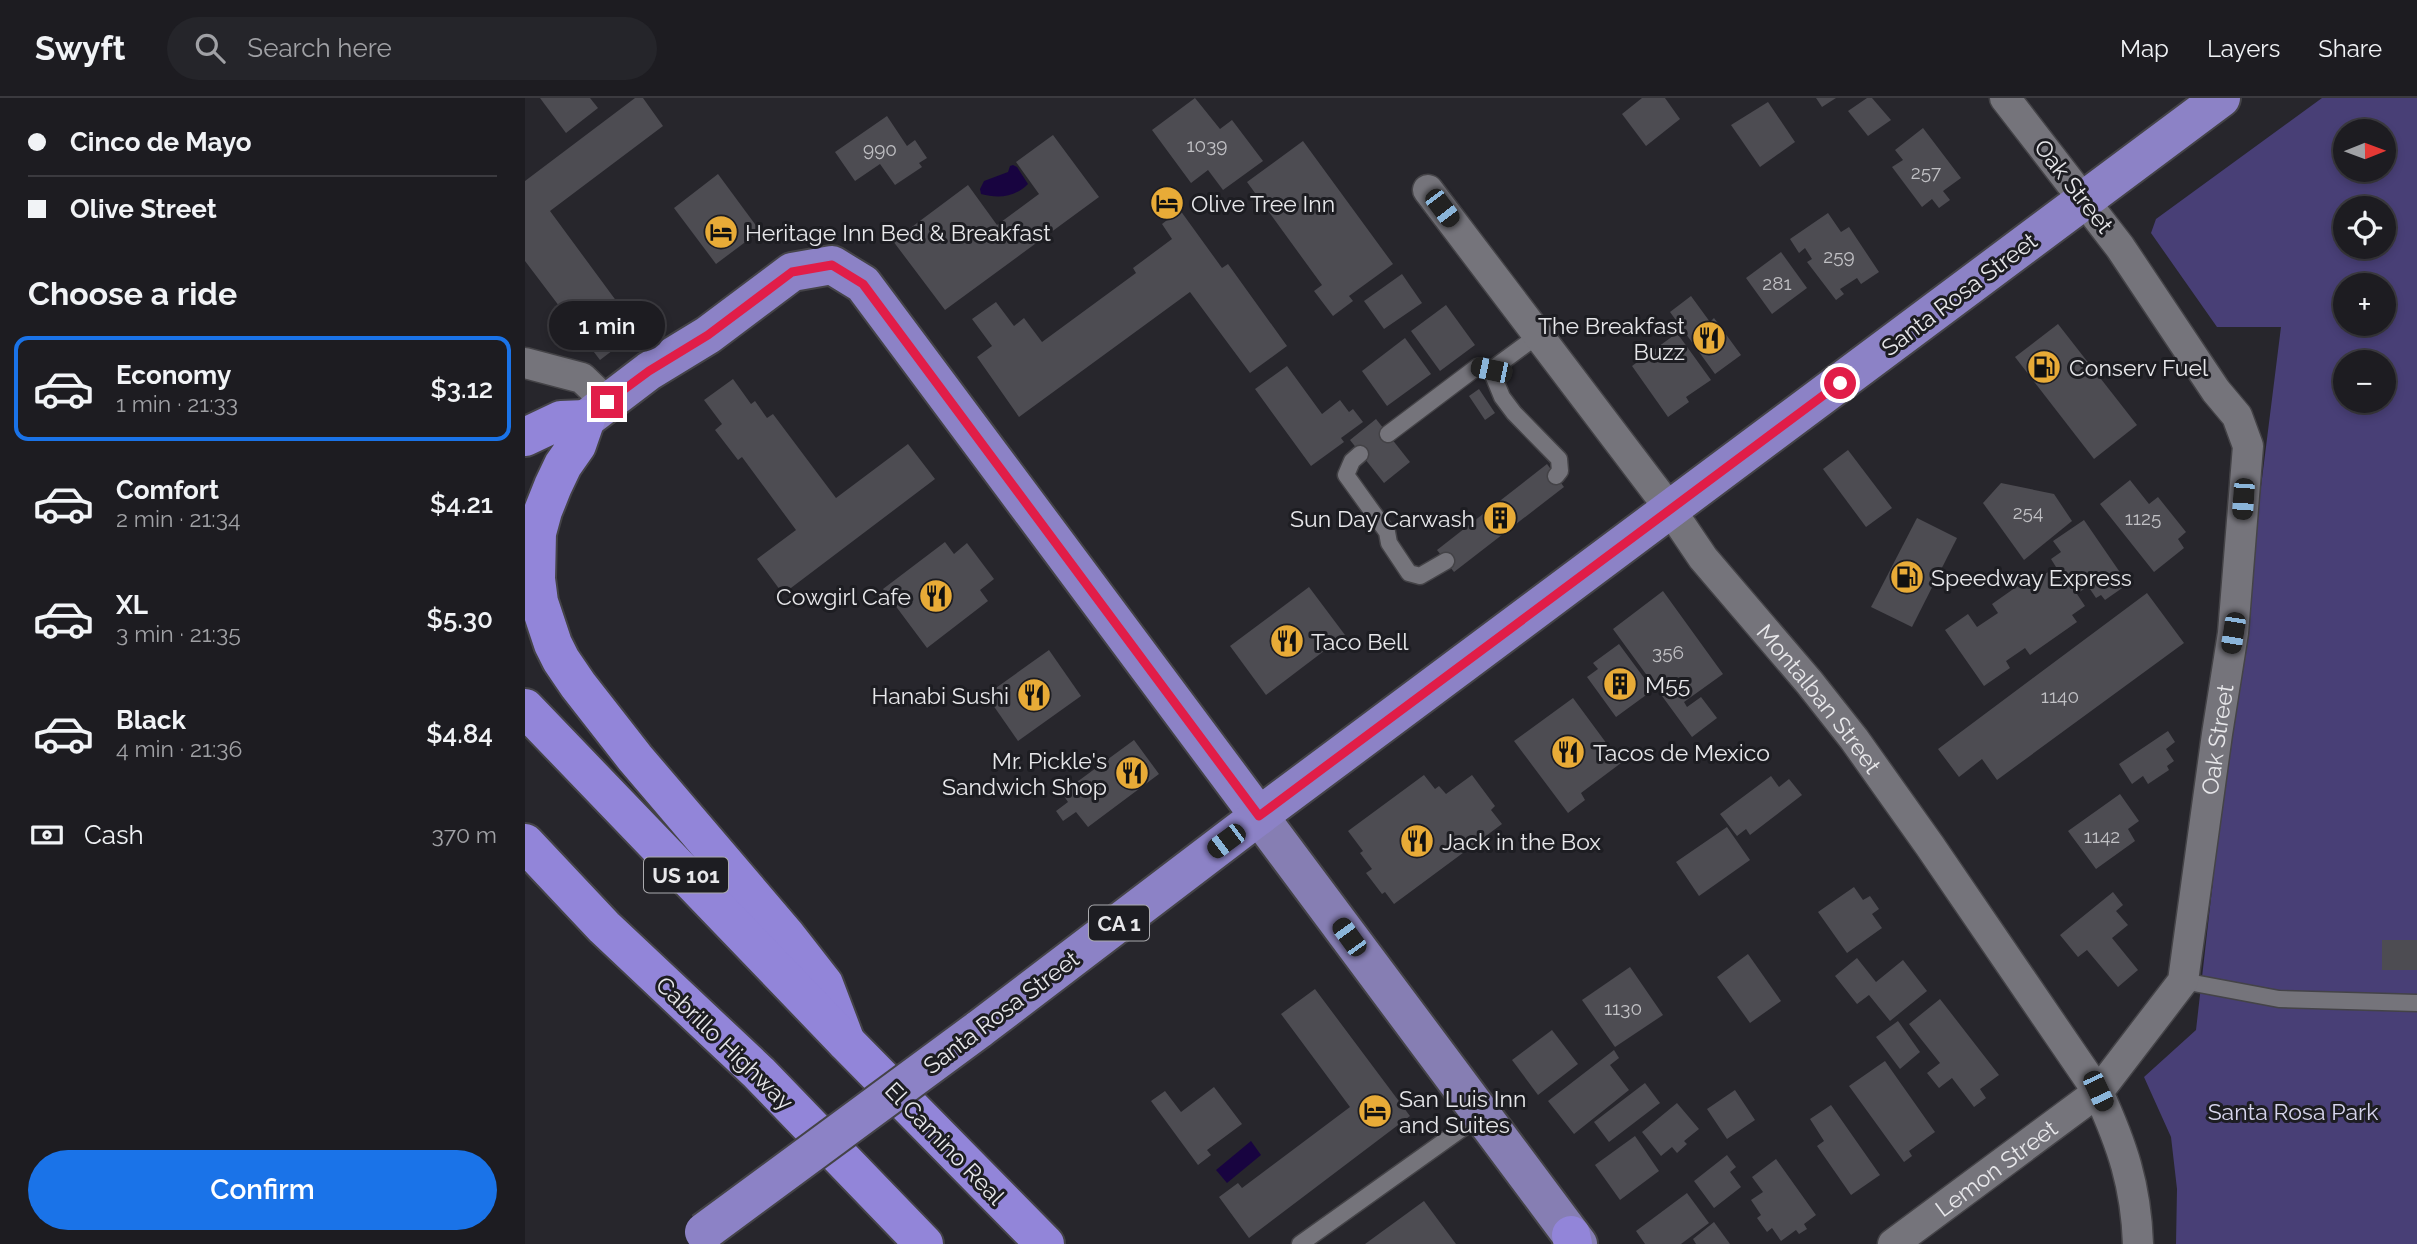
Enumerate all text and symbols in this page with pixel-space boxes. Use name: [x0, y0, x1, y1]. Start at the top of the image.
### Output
search box: [167, 17, 657, 80]
text: Swyft: [35, 29, 125, 68]
icon: search: [191, 29, 229, 67]
text: Search here: [247, 33, 392, 63]
text: Map: [2120, 34, 2169, 63]
text: Layers: [2207, 34, 2280, 63]
text: Share: [2318, 34, 2382, 63]
north arrow: [2333, 119, 2396, 182]
map controls: [2333, 119, 2396, 413]
text: Cinco de Mayo: [70, 127, 252, 157]
house number: 1039: [1186, 134, 1228, 156]
street label: Oak Street: [2029, 134, 2119, 238]
house number: 990: [863, 138, 897, 160]
house number: 257: [1911, 161, 1941, 183]
hotel icon: Olive Tree Inn: [1148, 184, 1186, 222]
car: [1421, 185, 1464, 231]
place label: Olive Tree Inn: [1191, 190, 1335, 217]
text: Olive Street: [70, 194, 217, 224]
button: locate: [2333, 196, 2396, 259]
hotel icon: Heritage Inn Bed & Breakfast: [702, 213, 740, 251]
place label: Heritage Inn Bed & Breakfast: [745, 219, 1051, 246]
street label: Santa Rosa Street: [1876, 227, 2042, 361]
house number: 259: [1823, 245, 1855, 267]
house number: 281: [1762, 272, 1792, 294]
button: +: [2333, 273, 2396, 336]
text: Choose a ride: [28, 275, 237, 312]
callout: 1 min: [549, 300, 665, 350]
text: 1 min: [578, 312, 636, 339]
place label: The Breakfast Buzz: [1538, 312, 1685, 365]
restaurant icon: The Breakfast Buzz: [1690, 319, 1728, 357]
fuel station icon: Conserv Fuel: [2025, 348, 2063, 386]
button: −: [2333, 350, 2396, 413]
place label: Conserv Fuel: [2069, 354, 2209, 381]
car: [1469, 355, 1514, 385]
icon: car: [32, 357, 95, 420]
text: Economy: [116, 360, 231, 390]
route start: [1824, 367, 1856, 399]
text: $3.12: [430, 374, 493, 404]
route end: [591, 386, 623, 418]
text: 1 min · 21:33: [116, 390, 238, 417]
icon: car: [32, 472, 95, 535]
text: Comfort: [116, 475, 219, 505]
car: [2232, 477, 2255, 521]
text: $4.21: [430, 489, 493, 519]
building icon: Sun Day Carwash: [1481, 499, 1519, 537]
house number: 254: [2013, 501, 2043, 523]
text: 2 min · 21:34: [116, 505, 240, 532]
place label: Sun Day Carwash: [1290, 505, 1475, 532]
house number: 1125: [2125, 507, 2161, 529]
fuel station icon: Speedway Express: [1888, 558, 1926, 596]
place label: Speedway Express: [1931, 564, 2132, 591]
restaurant icon: Cowgirl Cafe: [917, 577, 955, 615]
place label: Cowgirl Cafe: [776, 583, 911, 610]
icon: car: [32, 587, 95, 650]
text: XL: [116, 590, 148, 620]
text: $5.30: [427, 604, 493, 634]
car: [2220, 611, 2247, 655]
street label: Montalban Street: [1752, 618, 1887, 778]
text: 3 min · 21:35: [116, 620, 241, 647]
restaurant icon: Taco Bell: [1268, 622, 1306, 660]
place label: Taco Bell: [1311, 628, 1409, 655]
house number: 356: [1652, 641, 1684, 663]
building icon: M55: [1601, 665, 1639, 703]
place label: M55: [1645, 671, 1690, 698]
restaurant icon: Hanabi Sushi: [1015, 676, 1053, 714]
place label: Hanabi Sushi: [871, 682, 1009, 709]
street label: Oak Street: [2195, 682, 2238, 796]
house number: 1140: [2041, 685, 2079, 707]
icon: car: [32, 702, 95, 765]
text: Black: [116, 705, 186, 735]
text: $4.84: [426, 719, 493, 749]
restaurant icon: Tacos de Mexico: [1549, 733, 1587, 771]
text: 4 min · 21:36: [116, 735, 242, 762]
place label: Tacos de Mexico: [1593, 739, 1770, 766]
place label: Mr. Pickle's Sandwich Shop: [942, 747, 1107, 800]
restaurant icon: Mr. Pickle's Sandwich Shop: [1113, 754, 1151, 792]
icon: cash: [28, 816, 66, 854]
text: Cash: [84, 820, 144, 850]
car: [1203, 820, 1250, 862]
text: 370 m: [432, 821, 497, 848]
restaurant icon: Jack in the Box: [1398, 822, 1436, 860]
house number: 1142: [2084, 825, 2120, 847]
place label: Jack in the Box: [1442, 828, 1601, 855]
road number: US 101: [644, 858, 728, 892]
road number: CA 1: [1089, 906, 1149, 940]
car: [1329, 914, 1370, 960]
street label: Santa Rosa Street: [918, 945, 1084, 1079]
street label: Cabrillo Highway: [651, 971, 799, 1115]
house number: 1130: [1604, 997, 1642, 1019]
car: [2080, 1068, 2117, 1114]
street label: El Camino Real: [880, 1076, 1011, 1210]
place label: San Luis Inn and Suites: [1399, 1085, 1526, 1138]
hotel icon: San Luis Inn and Suites: [1356, 1092, 1394, 1130]
park label: Santa Rosa Park: [2208, 1098, 2378, 1125]
street label: Lemon Street: [1930, 1114, 2062, 1222]
button: Confirm: [28, 1150, 497, 1230]

